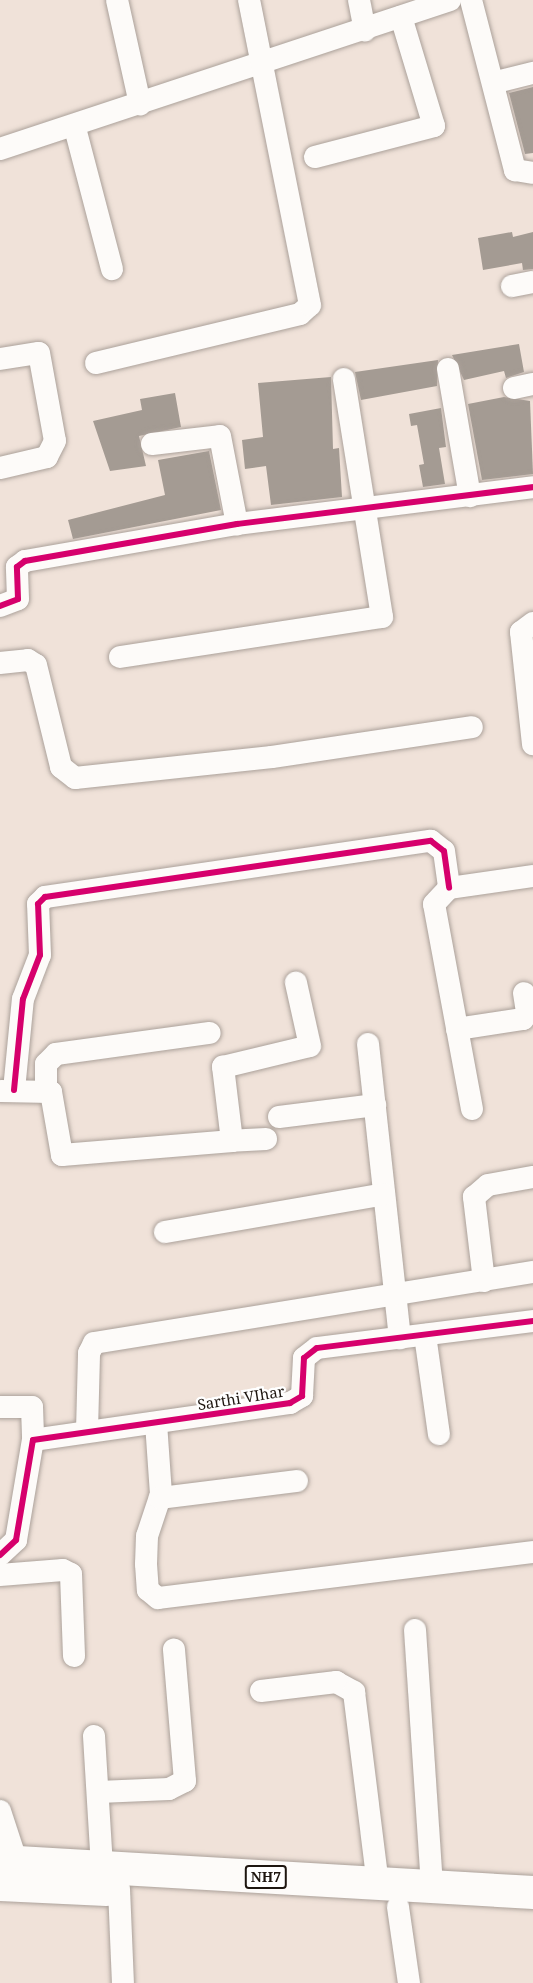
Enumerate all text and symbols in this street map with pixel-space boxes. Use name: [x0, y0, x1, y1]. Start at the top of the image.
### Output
street label: Sarthi VIhar: [196, 1382, 286, 1414]
road number: NH7: [244, 1866, 288, 1888]

